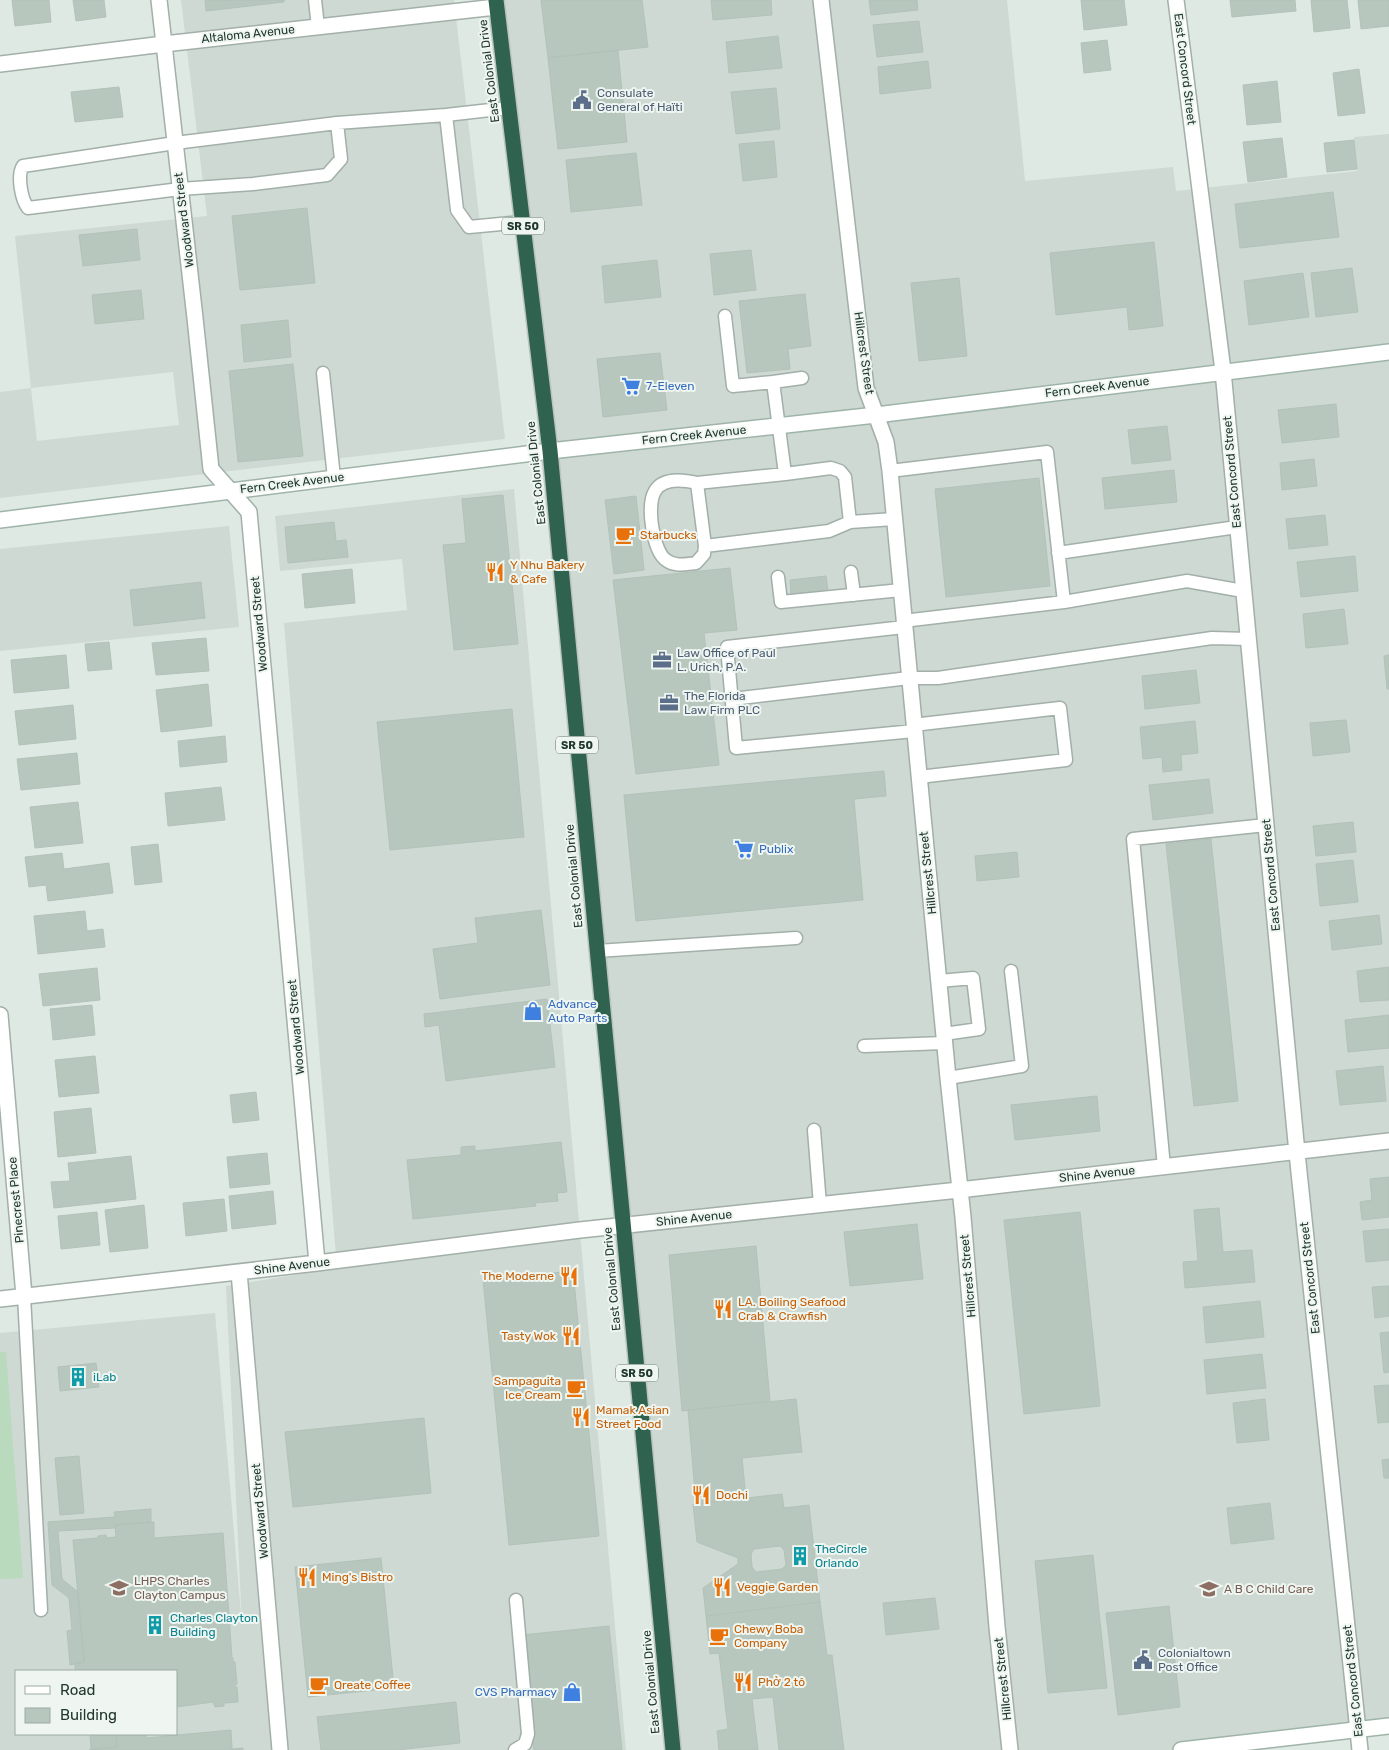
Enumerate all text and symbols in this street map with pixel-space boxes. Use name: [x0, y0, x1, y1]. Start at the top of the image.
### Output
street label: East Concord Street: [1171, 12, 1199, 126]
street label: East Colonial Drive: [476, 18, 502, 123]
street label: Altaloma Avenue: [201, 22, 296, 46]
place label: Consulate General of Haïti: [597, 86, 683, 114]
public building icon: Consulate General of Haïti: [571, 89, 593, 111]
street label: Woodward Street: [171, 171, 197, 268]
road number: SR 50: [502, 218, 544, 235]
street label: Hillcrest Street: [851, 311, 877, 396]
street label: Fern Creek Avenue: [1044, 374, 1150, 400]
supermarket icon: 7-Eleven: [620, 375, 642, 397]
place label: 7-Eleven: [646, 379, 695, 393]
street label: East Concord Street: [1220, 415, 1244, 529]
street label: East Colonial Drive: [524, 420, 548, 525]
street label: Fern Creek Avenue: [641, 423, 747, 447]
street label: Fern Creek Avenue: [239, 470, 345, 496]
cafe icon: Starbucks: [614, 524, 636, 546]
place label: Starbucks: [640, 528, 697, 542]
place label: Y Nhu Bakery & Cafe: [510, 558, 585, 586]
restaurant icon: Y Nhu Bakery & Cafe: [484, 561, 506, 583]
street label: Woodward Street: [248, 575, 270, 672]
place label: Law Office of Paul L. Urich, P.A.: [677, 646, 776, 674]
office icon: Law Office of Paul L. Urich, P.A.: [651, 649, 673, 671]
place label: The Florida Law Firm PLC: [684, 689, 760, 717]
office icon: The Florida Law Firm PLC: [658, 692, 680, 714]
road number: SR 50: [556, 736, 598, 754]
street label: East Concord Street: [1259, 818, 1283, 932]
street label: East Colonial Drive: [562, 823, 585, 928]
street label: Hillcrest Street: [917, 830, 939, 915]
supermarket icon: Publix: [733, 838, 755, 860]
place label: Publix: [759, 842, 794, 856]
street label: Woodward Street: [285, 978, 307, 1075]
place label: Advance Auto Parts: [548, 997, 607, 1025]
shop icon: Advance Auto Parts: [522, 1000, 544, 1022]
street label: Pinecrest Place: [5, 1156, 27, 1244]
street label: Shine Avenue: [1058, 1163, 1136, 1185]
street label: Shine Avenue: [655, 1207, 733, 1229]
street label: East Concord Street: [1297, 1221, 1323, 1335]
street label: East Colonial Drive: [600, 1226, 623, 1331]
street label: Hillcrest Street: [957, 1233, 979, 1318]
street label: Shine Avenue: [253, 1254, 331, 1278]
restaurant icon: The Moderne: [558, 1265, 580, 1287]
place label: The Moderne: [481, 1269, 554, 1283]
place label: LA. Boiling Seafood Crab & Crawfish: [738, 1295, 846, 1323]
restaurant icon: LA. Boiling Seafood Crab & Crawfish: [712, 1298, 734, 1320]
restaurant icon: Tasty Wok: [560, 1325, 582, 1347]
place label: Tasty Wok: [501, 1329, 557, 1343]
road number: SR 50: [616, 1365, 658, 1382]
building icon: iLab: [67, 1366, 89, 1388]
place label: iLab: [93, 1370, 116, 1384]
place label: Sampaguita Ice Cream: [494, 1374, 561, 1402]
cafe icon: Sampaguita Ice Cream: [565, 1377, 587, 1399]
place label: Mamak Asian Street Food: [596, 1403, 669, 1431]
restaurant icon: Mamak Asian Street Food: [570, 1406, 592, 1428]
street label: Woodward Street: [249, 1462, 271, 1559]
restaurant icon: Dochi: [690, 1484, 712, 1506]
place label: Dochi: [716, 1488, 748, 1502]
place label: TheCircle Orlando: [815, 1542, 868, 1570]
building icon: TheCircle Orlando: [789, 1545, 811, 1567]
restaurant icon: Ming's Bistro: [296, 1566, 318, 1588]
place label: Ming's Bistro: [322, 1570, 393, 1584]
place label: LHPS Charles Clayton Campus: [134, 1574, 226, 1602]
restaurant icon: Veggie Garden: [711, 1576, 733, 1598]
school or university icon: LHPS Charles Clayton Campus: [108, 1577, 130, 1599]
school or university icon: A B C Child Care: [1198, 1578, 1220, 1600]
place label: Veggie Garden: [737, 1580, 818, 1594]
place label: A B C Child Care: [1224, 1582, 1314, 1596]
place label: Charles Clayton Building: [170, 1611, 258, 1639]
building icon: Charles Clayton Building: [144, 1614, 166, 1636]
place label: Chewy Boba Company: [734, 1622, 803, 1650]
street label: East Concord Street: [1340, 1624, 1366, 1738]
cafe icon: Chewy Boba Company: [708, 1625, 730, 1647]
street label: East Colonial Drive: [639, 1629, 662, 1734]
street label: Hillcrest Street: [992, 1636, 1014, 1721]
place label: Colonialtown Post Office: [1158, 1646, 1231, 1674]
public building icon: Colonialtown Post Office: [1132, 1649, 1154, 1671]
legend: [15, 1670, 178, 1735]
restaurant icon: Phở 2 tô: [732, 1671, 754, 1693]
cafe icon: Qreate Coffee: [308, 1674, 330, 1696]
place label: Phở 2 tô: [758, 1675, 805, 1689]
place label: Qreate Coffee: [334, 1678, 411, 1692]
text: Road: [60, 1681, 96, 1699]
shop icon: CVS Pharmacy: [561, 1681, 583, 1703]
place label: CVS Pharmacy: [475, 1685, 557, 1699]
text: Building: [60, 1706, 117, 1724]

